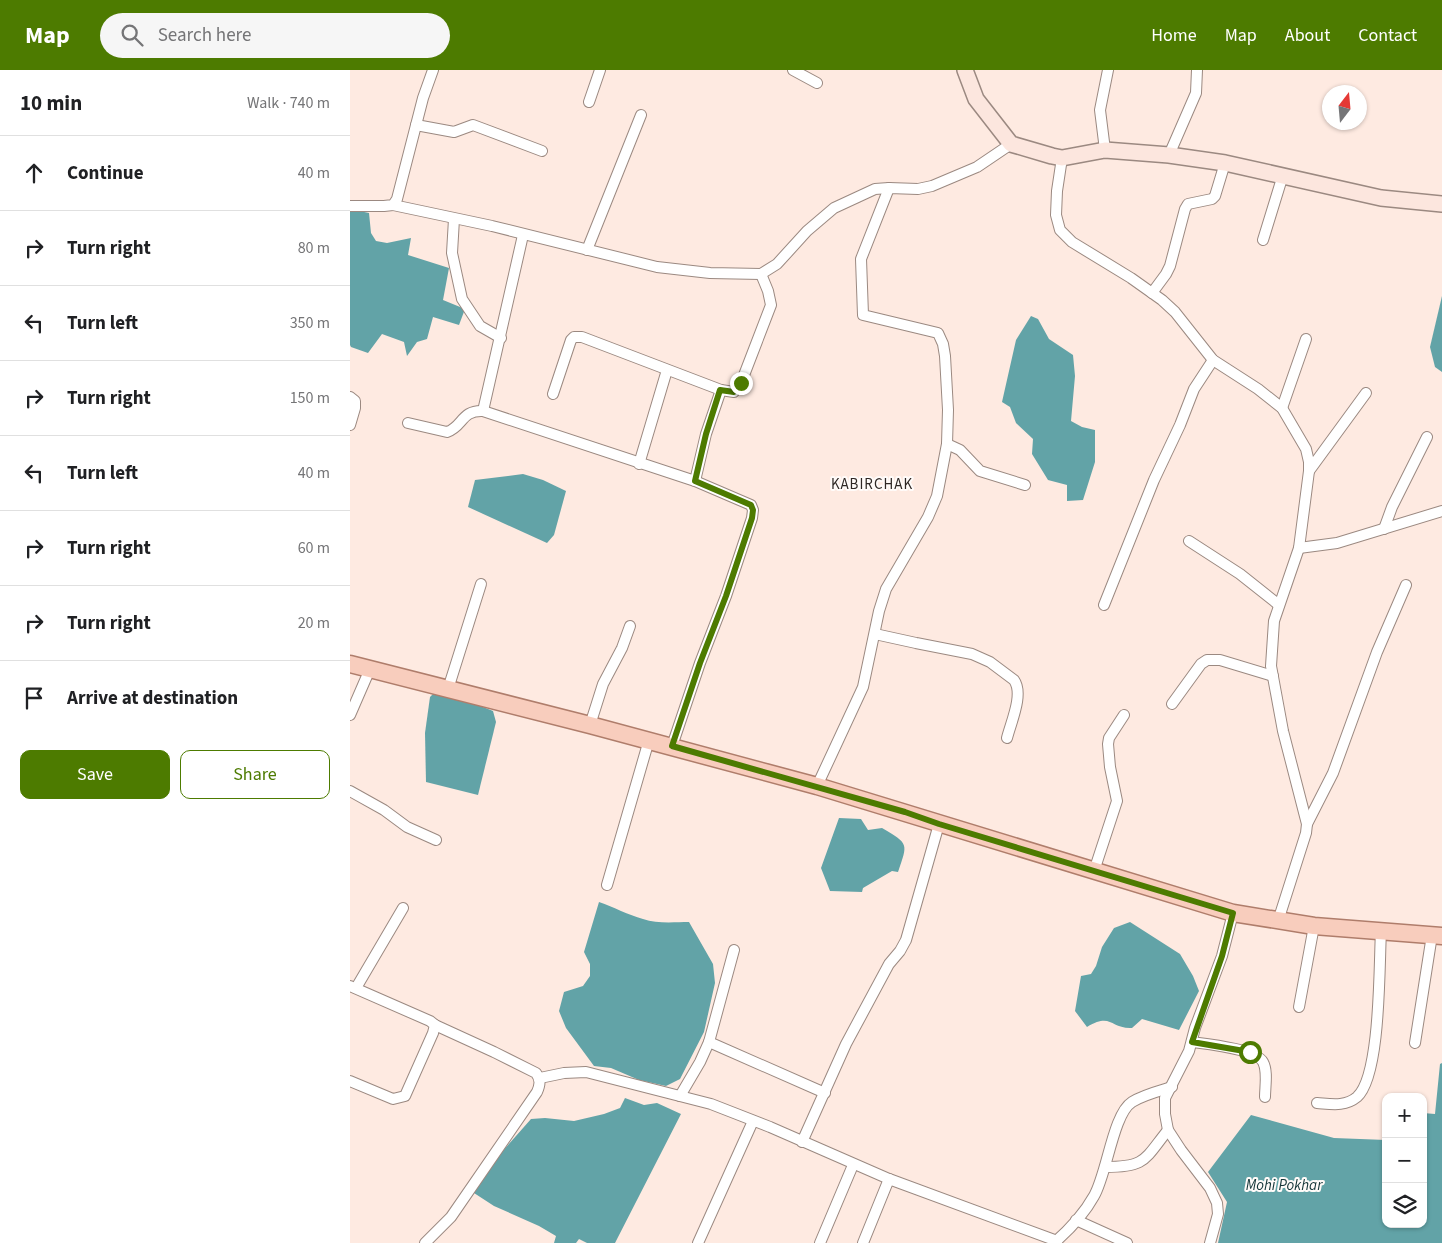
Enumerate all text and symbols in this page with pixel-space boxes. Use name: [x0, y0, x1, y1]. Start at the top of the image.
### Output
search box: [100, 13, 450, 58]
text: Map: [25, 18, 70, 53]
icon: search: [118, 21, 146, 49]
text: Search here: [158, 22, 251, 49]
text: Home: [1151, 23, 1197, 48]
text: Map: [1225, 23, 1257, 48]
text: About: [1285, 23, 1330, 48]
text: Contact: [1358, 23, 1417, 48]
north arrow: [1322, 85, 1367, 130]
text: 10 min: [20, 88, 82, 118]
text: Walk · 740 m: [247, 92, 330, 114]
icon: ahead: [20, 159, 48, 187]
text: Continue: [67, 160, 144, 187]
text: 40 m: [298, 162, 330, 184]
icon: right: [20, 234, 48, 262]
text: Turn right: [67, 235, 151, 262]
text: 80 m: [298, 237, 330, 259]
icon: left: [20, 309, 48, 337]
text: Turn left: [67, 310, 138, 337]
text: 350 m: [290, 312, 330, 334]
route end: [730, 372, 753, 395]
icon: right: [20, 384, 48, 412]
text: Turn right: [67, 385, 151, 412]
text: 150 m: [290, 387, 330, 409]
icon: left: [20, 459, 48, 487]
text: Turn left: [67, 460, 138, 487]
text: 40 m: [298, 462, 330, 484]
district label: KABIRCHAK: [831, 474, 913, 495]
icon: right: [20, 534, 48, 562]
text: Turn right: [67, 535, 151, 562]
text: 60 m: [298, 537, 330, 559]
icon: right: [20, 609, 48, 637]
text: Turn right: [67, 610, 151, 637]
text: 20 m: [298, 612, 330, 634]
icon: arrive: [20, 684, 48, 712]
text: Arrive at destination: [67, 685, 238, 712]
button: Save: [20, 750, 170, 799]
button: Share: [180, 750, 330, 799]
route start: [1239, 1041, 1262, 1064]
map controls: [1382, 1093, 1427, 1228]
button: +: [1382, 1093, 1427, 1138]
button: −: [1382, 1138, 1427, 1183]
water label: Mohi Pokhar: [1246, 1175, 1323, 1196]
button: layers: [1382, 1183, 1427, 1228]

